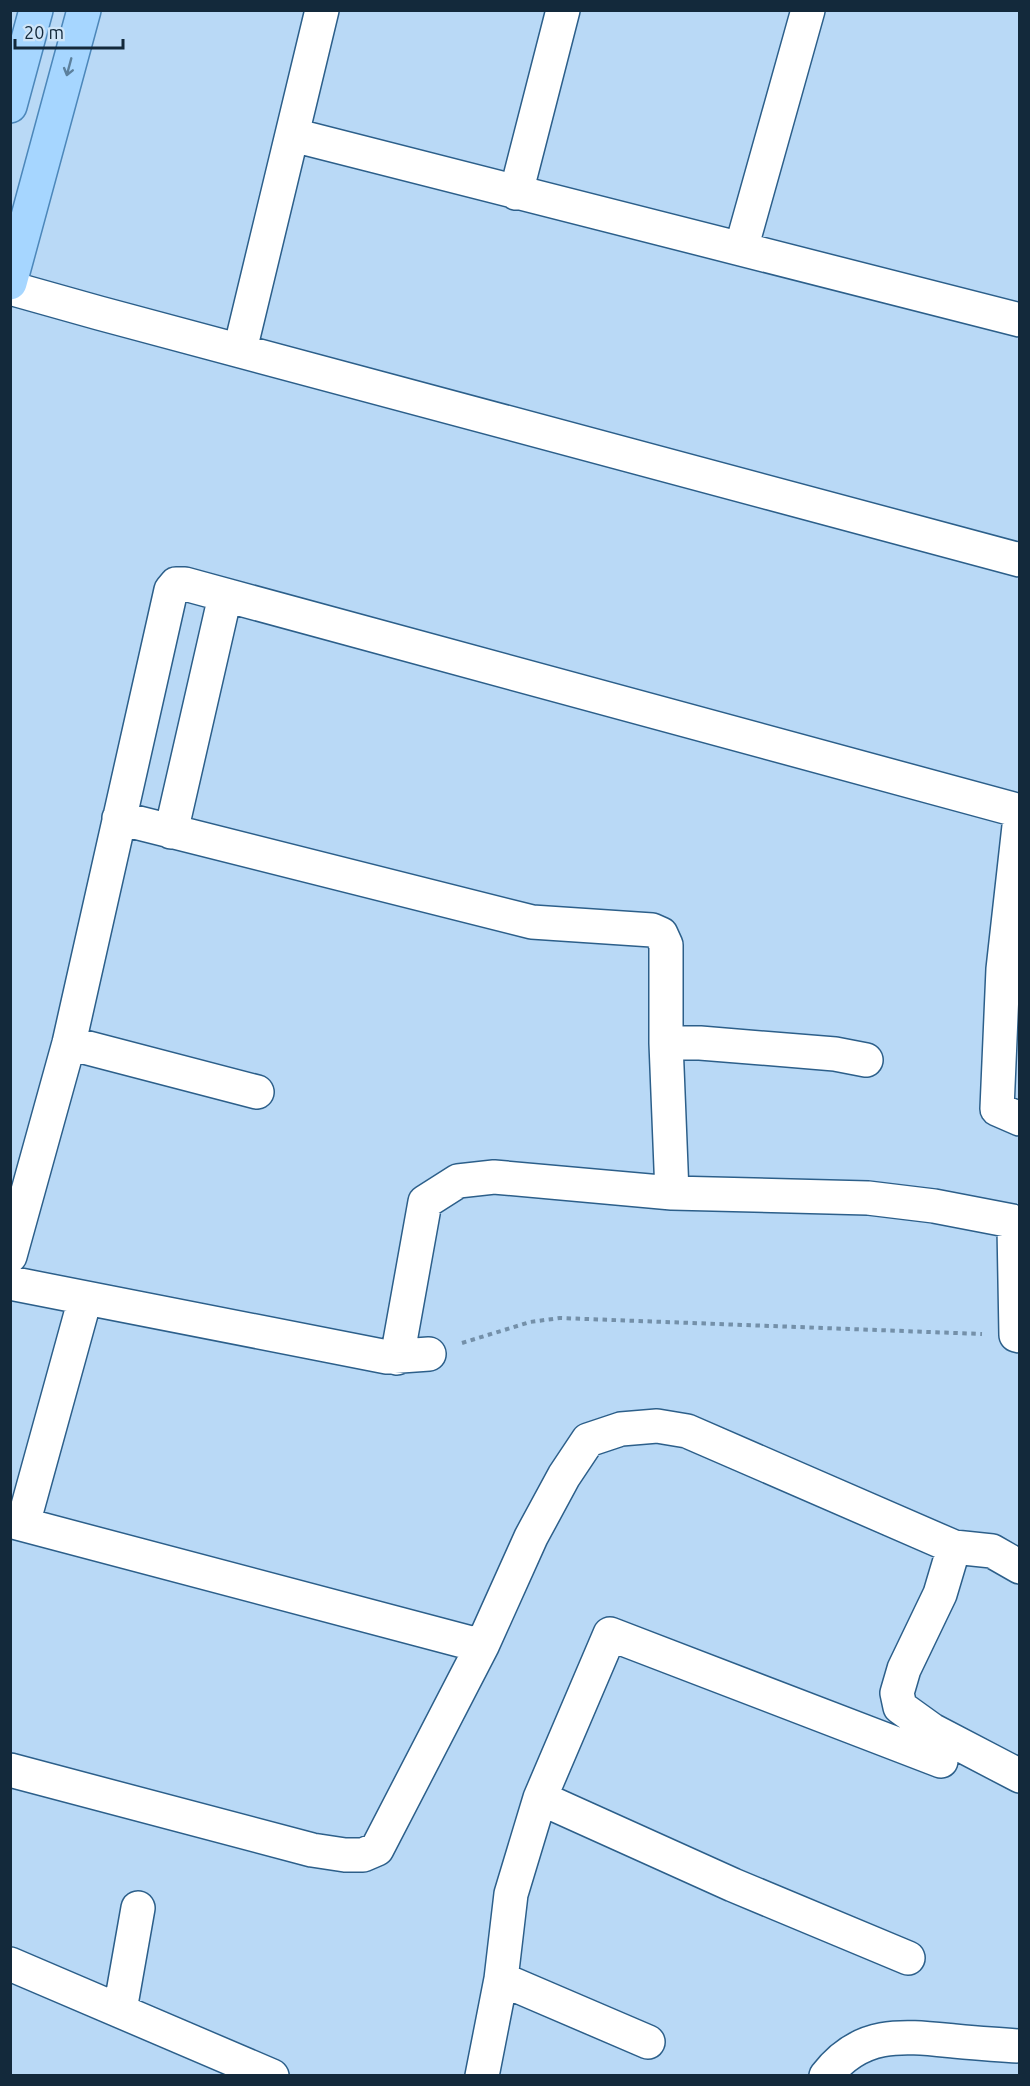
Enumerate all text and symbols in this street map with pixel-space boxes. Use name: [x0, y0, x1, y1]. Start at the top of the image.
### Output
scale bar: [15, 12, 123, 50]
text: 20 m: [24, 22, 64, 42]
one-way arrow: [63, 57, 74, 76]

